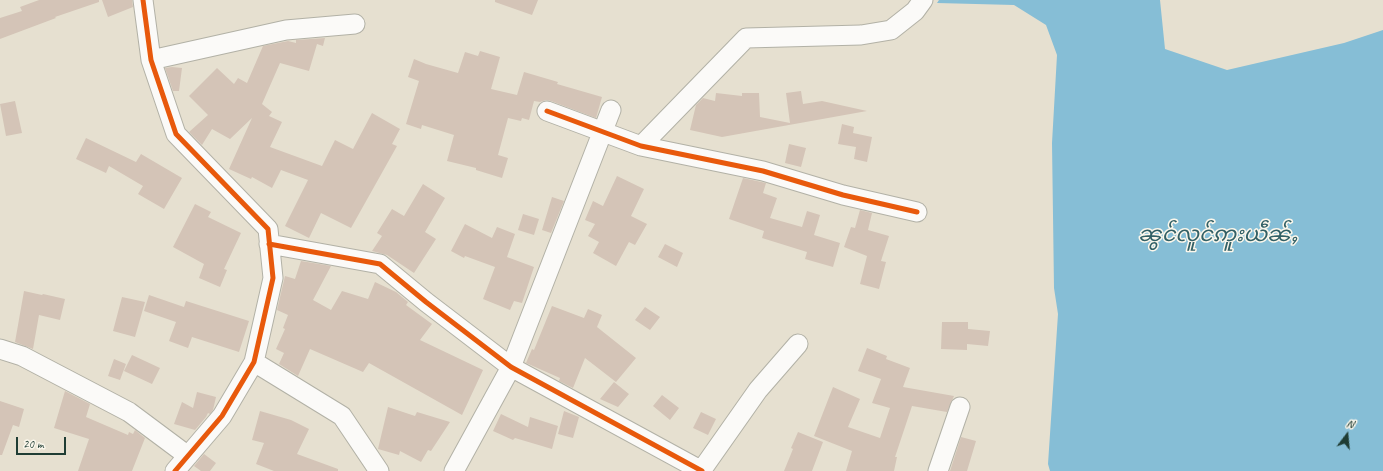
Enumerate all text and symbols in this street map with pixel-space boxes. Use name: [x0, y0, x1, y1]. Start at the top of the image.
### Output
water label: ၼွင်လူင်ဢူးယဵၼ်ႇ: [1138, 222, 1298, 248]
north arrow: [1327, 415, 1367, 455]
text: N: [1345, 416, 1356, 431]
scale bar: [18, 429, 68, 455]
text: 20 m: [23, 436, 43, 452]

